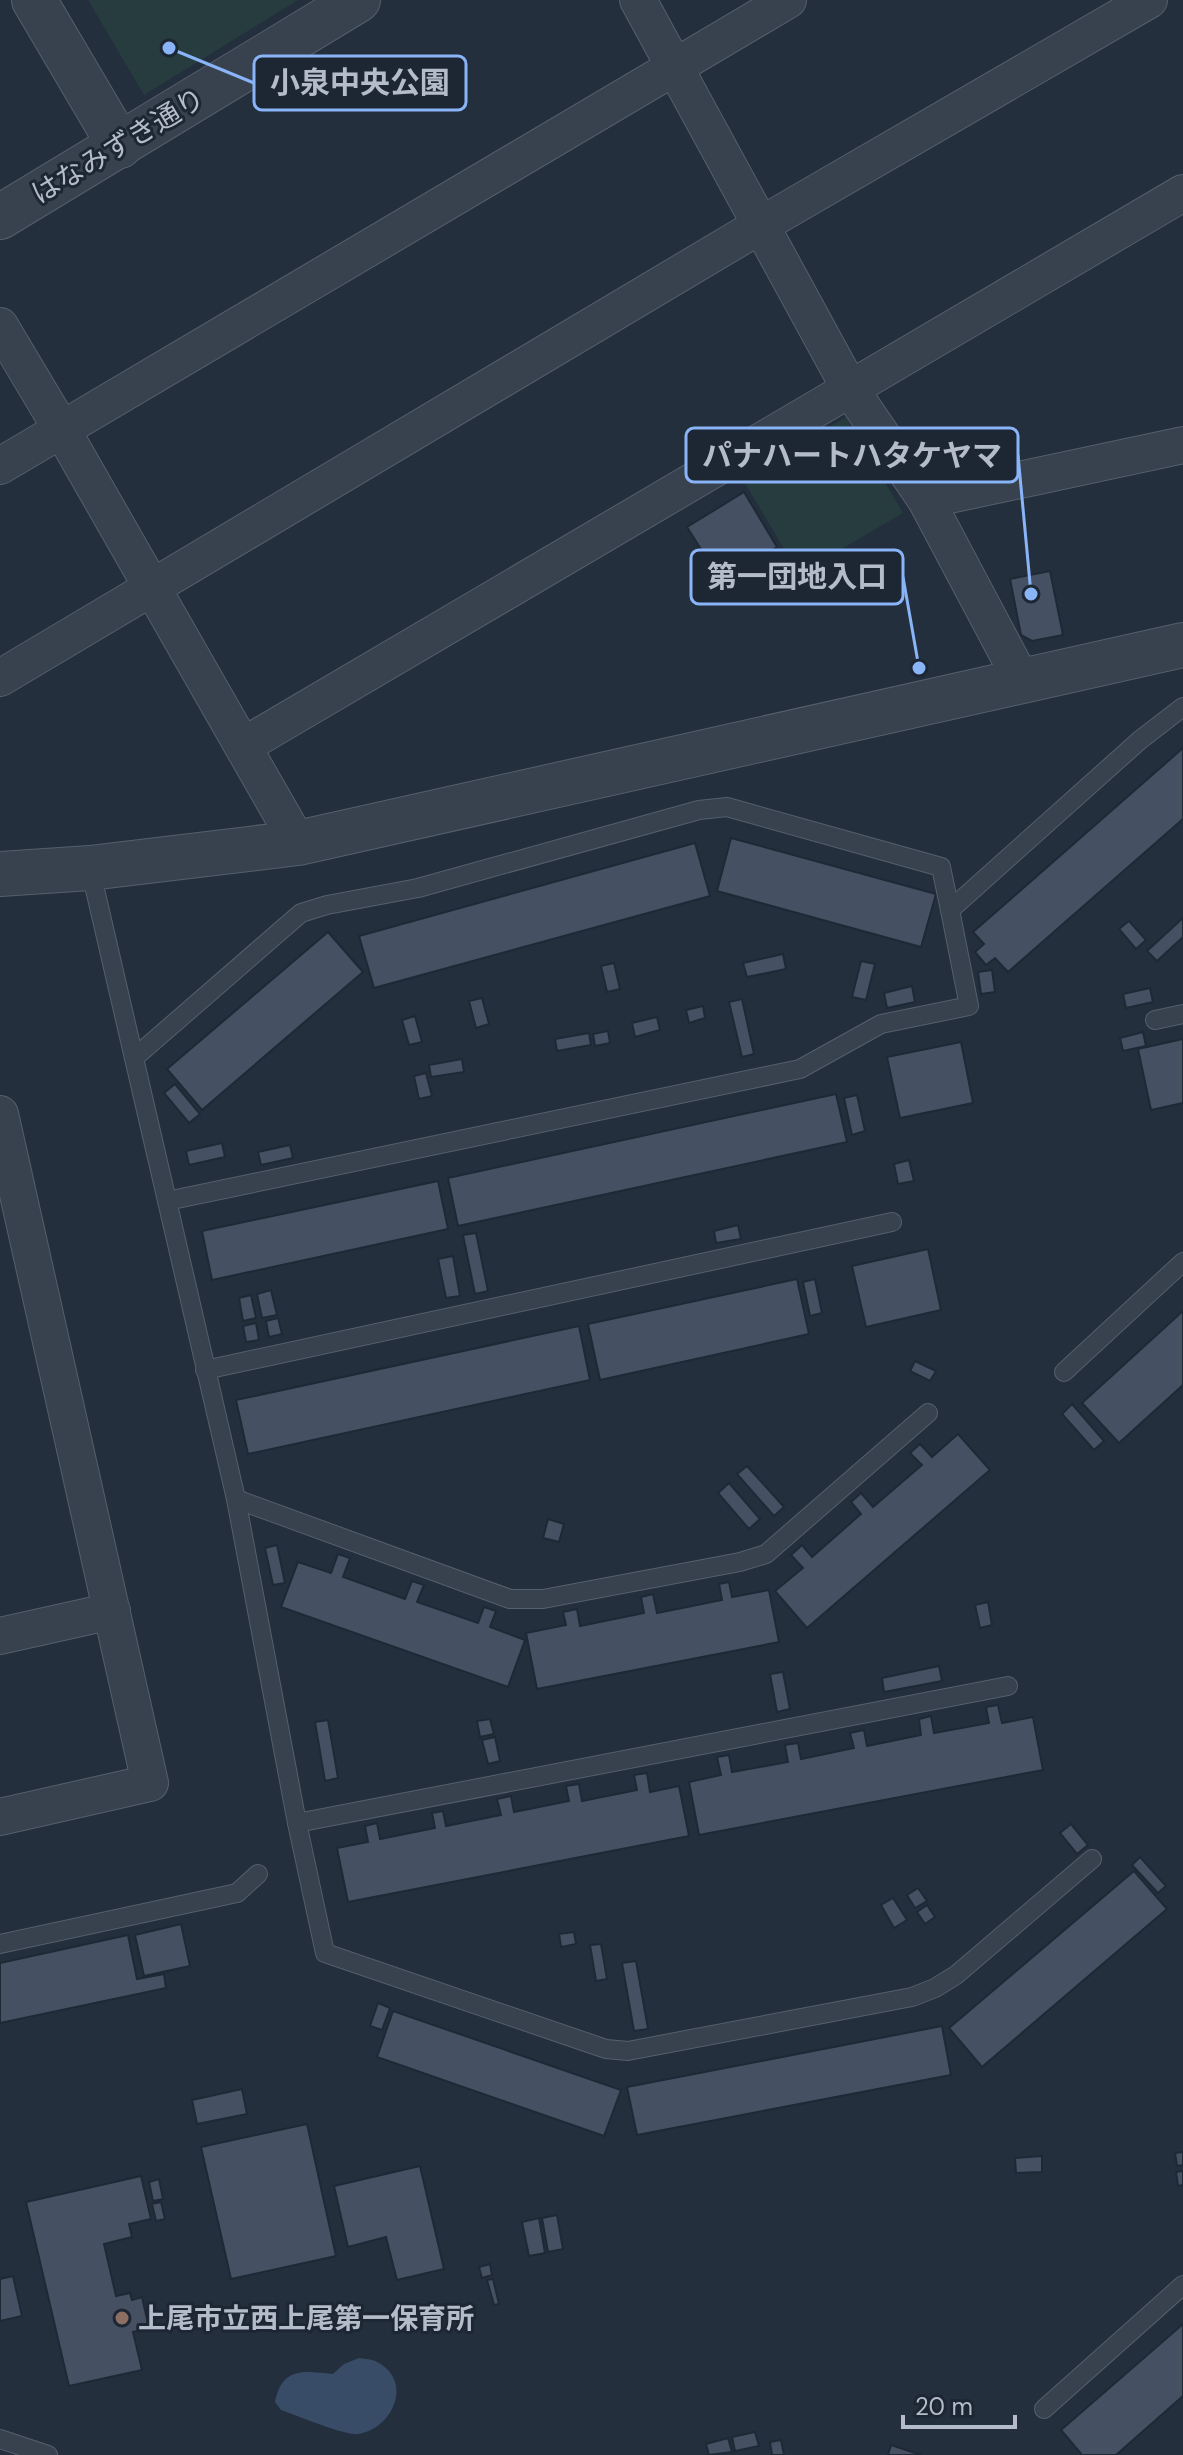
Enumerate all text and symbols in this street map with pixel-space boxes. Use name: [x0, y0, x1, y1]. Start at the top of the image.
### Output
callout: 小泉中央公園: [254, 56, 466, 110]
text: 小泉中央公園: [270, 63, 450, 102]
street label: はなみずき通り: [24, 80, 212, 212]
callout: パナハートハタケヤマ: [686, 428, 1018, 482]
text: パナハートハタケヤマ: [702, 436, 1002, 475]
callout: 第一団地入口: [691, 550, 903, 604]
text: 第一団地入口: [707, 557, 887, 596]
place label: 上尾市立西上尾第一保育所: [138, 2300, 474, 2337]
marker: 上尾市立西上尾第一保育所: [113, 2309, 131, 2327]
scale bar: [903, 2379, 1015, 2429]
text: 20 m: [915, 2391, 973, 2422]

